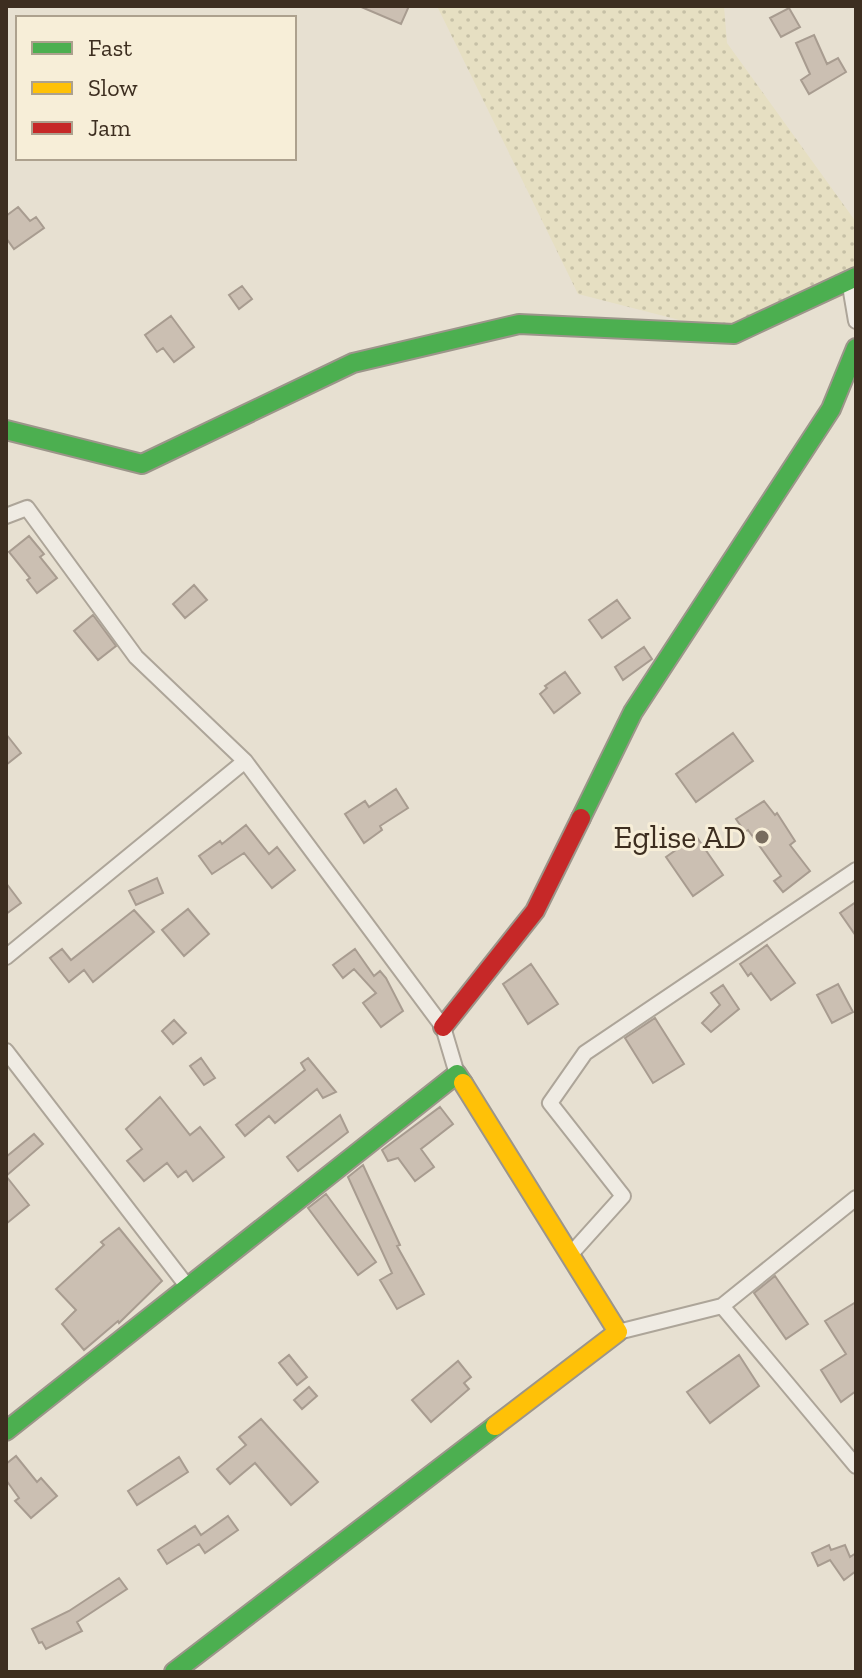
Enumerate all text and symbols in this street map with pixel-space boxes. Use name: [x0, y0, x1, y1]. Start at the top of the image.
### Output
legend: [16, 16, 296, 160]
text: Fast: [88, 33, 132, 62]
text: Slow: [88, 73, 138, 102]
text: Jam: [88, 113, 131, 142]
place label: Eglise AD: [614, 818, 746, 856]
marker: Eglise AD: [753, 828, 771, 846]

